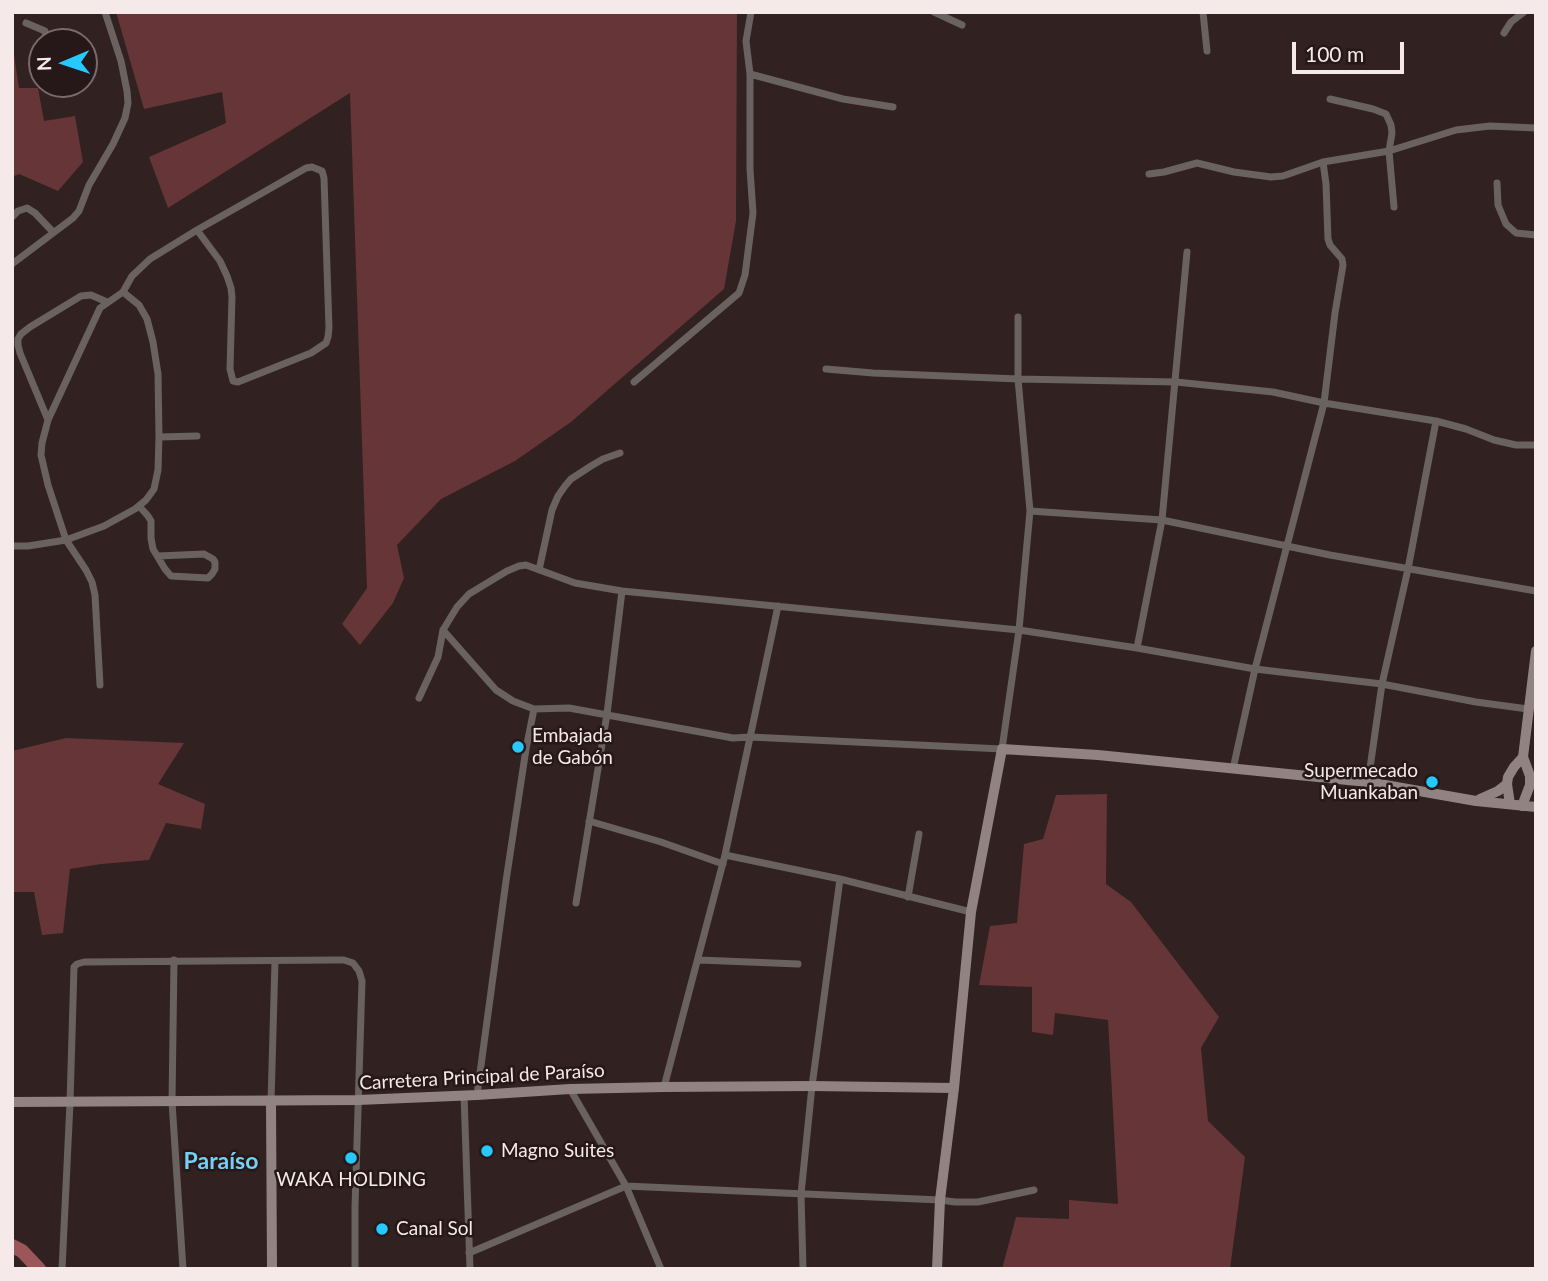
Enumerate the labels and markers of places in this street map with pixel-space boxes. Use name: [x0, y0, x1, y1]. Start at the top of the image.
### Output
place label: Embajada de Gabón: [532, 725, 613, 769]
marker: Embajada de Gabón: [510, 739, 526, 755]
place label: Supermecado Muankaban: [1304, 760, 1418, 804]
marker: Supermecado Muankaban: [1424, 774, 1440, 790]
place label: Magno Suites: [501, 1140, 614, 1162]
marker: Magno Suites: [479, 1143, 495, 1159]
marker: WAKA HOLDING: [343, 1150, 359, 1166]
place label: WAKA HOLDING: [276, 1169, 426, 1191]
place label: Canal Sol: [396, 1218, 473, 1240]
marker: Canal Sol: [374, 1221, 390, 1237]

